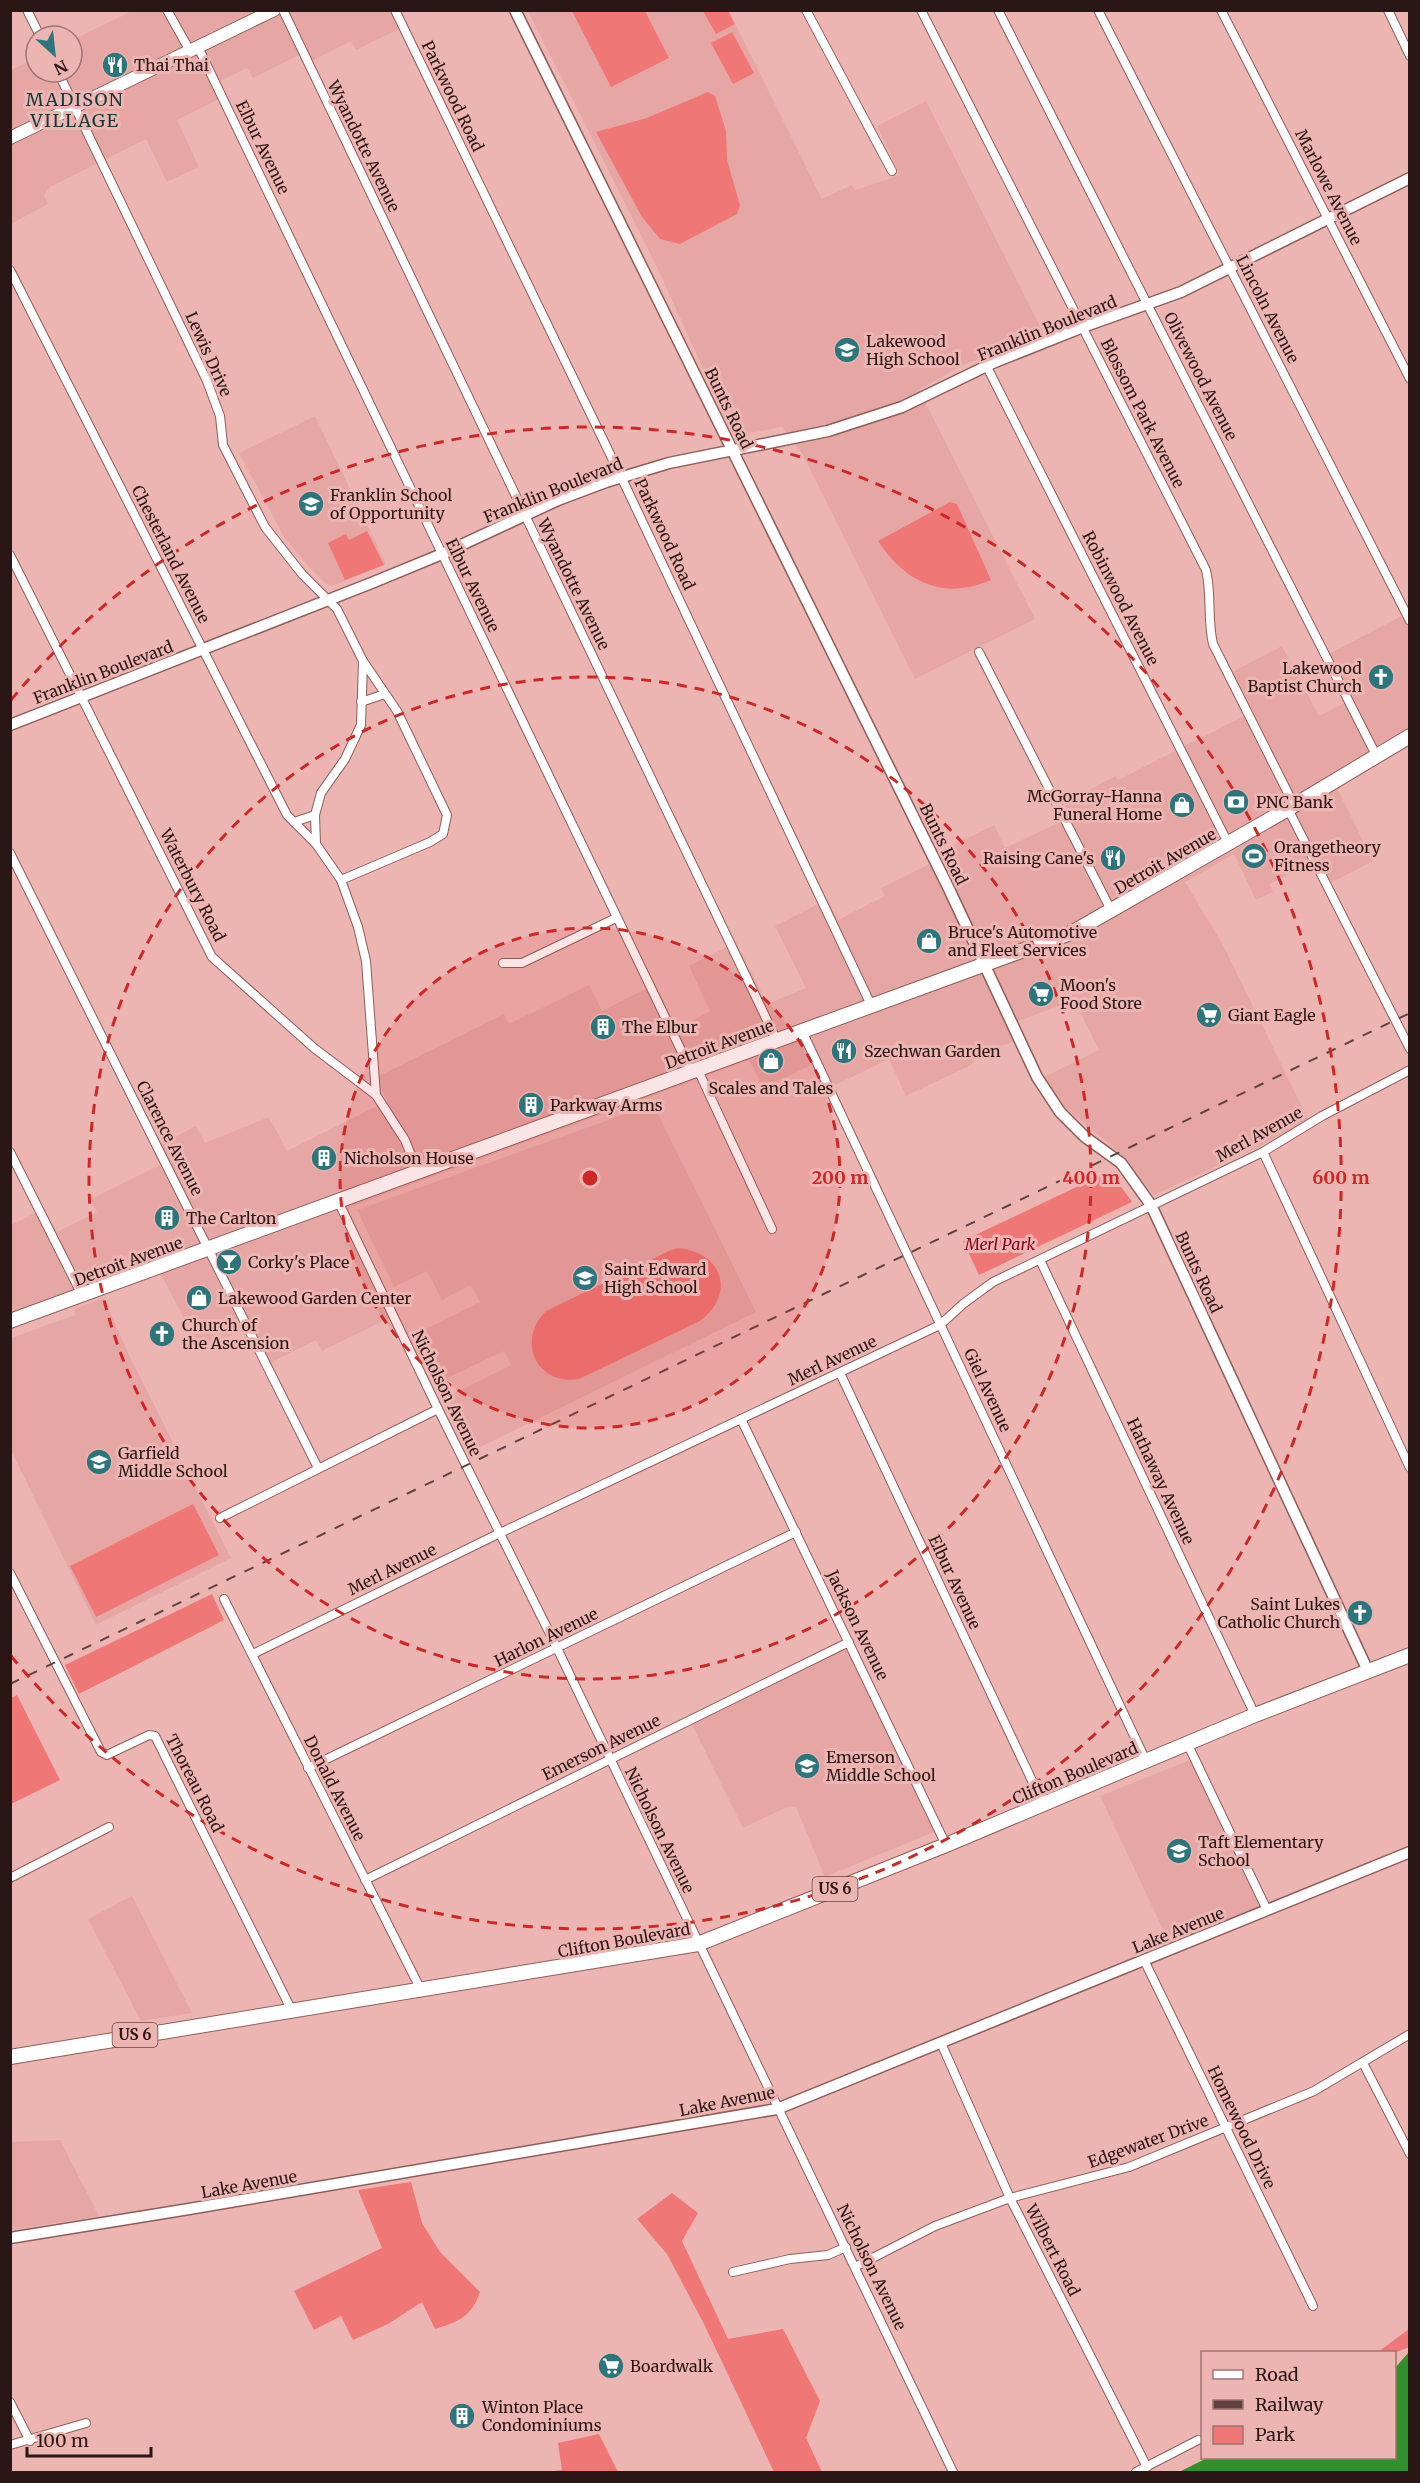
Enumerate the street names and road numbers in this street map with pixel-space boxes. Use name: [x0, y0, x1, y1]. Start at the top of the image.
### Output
street label: Parkwood Road: [418, 37, 489, 155]
street label: Wyandotte Avenue: [323, 76, 404, 215]
street label: Elbur Avenue: [232, 97, 294, 197]
street label: Marlowe Avenue: [1291, 126, 1367, 248]
street label: Lincoln Avenue: [1232, 252, 1304, 366]
street label: Franklin Boulevard: [975, 291, 1120, 365]
street label: Lewis Drive: [181, 309, 237, 399]
street label: Olivewood Avenue: [1160, 309, 1242, 443]
street label: Blossom Park Avenue: [1097, 335, 1189, 491]
street label: Bunts Road: [701, 364, 757, 452]
street label: Franklin Boulevard: [481, 453, 626, 527]
street label: Parkwood Road: [630, 475, 700, 593]
street label: Chesterland Avenue: [128, 482, 214, 626]
street label: Wyandotte Avenue: [533, 514, 614, 653]
street label: Robinwood Avenue: [1079, 528, 1163, 668]
street label: Elbur Avenue: [442, 535, 504, 635]
street label: Franklin Boulevard: [30, 636, 176, 708]
street label: Bunts Road: [916, 800, 972, 888]
street label: Waterbury Road: [156, 824, 230, 945]
street label: Detroit Avenue: [1111, 824, 1219, 898]
street label: Detroit Avenue: [662, 1015, 776, 1073]
street label: Clarence Avenue: [132, 1077, 208, 1199]
street label: Merl Avenue: [1212, 1102, 1306, 1166]
street label: Bunts Road: [1171, 1228, 1227, 1316]
street label: Detroit Avenue: [71, 1232, 185, 1290]
street label: Nicholson Avenue: [408, 1327, 486, 1459]
street label: Merl Avenue: [784, 1331, 880, 1389]
street label: Giel Avenue: [960, 1345, 1016, 1435]
street label: Hathaway Avenue: [1123, 1415, 1199, 1547]
street label: Elbur Avenue: [924, 1532, 986, 1632]
street label: Merl Avenue: [345, 1539, 439, 1599]
street label: Jackson Avenue: [822, 1566, 893, 1683]
street label: Harlon Avenue: [491, 1603, 601, 1671]
street label: Emerson Avenue: [539, 1710, 663, 1784]
street label: Thoreau Road: [162, 1731, 228, 1836]
street label: Donald Avenue: [300, 1732, 370, 1844]
street label: Clifton Boulevard: [1009, 1737, 1141, 1808]
street label: Nicholson Avenue: [621, 1764, 699, 1896]
road number: US 6: [812, 1877, 858, 1901]
street label: Lake Avenue: [1129, 1903, 1227, 1957]
street label: Clifton Boulevard: [556, 1918, 692, 1961]
road number: US 6: [112, 2023, 158, 2047]
street label: Homewood Drive: [1204, 2062, 1280, 2192]
street label: Lake Avenue: [677, 2082, 777, 2120]
street label: Edgewater Drive: [1085, 2110, 1211, 2172]
street label: Lake Avenue: [199, 2166, 299, 2202]
street label: Wilbert Road: [1021, 2200, 1085, 2300]
street label: Nicholson Avenue: [833, 2201, 911, 2333]

